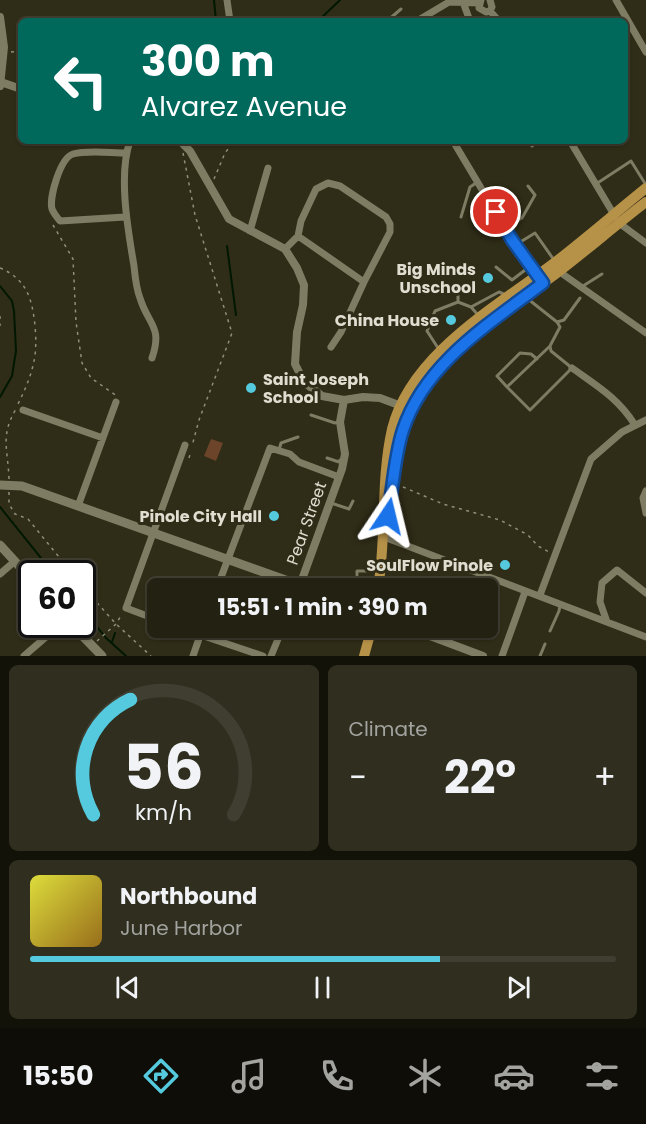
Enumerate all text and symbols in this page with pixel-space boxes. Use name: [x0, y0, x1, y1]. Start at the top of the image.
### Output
text: 300 m: [141, 32, 275, 91]
icon: left: [42, 42, 120, 120]
text: Alvarez Avenue: [141, 88, 347, 125]
pin: [470, 186, 521, 237]
icon: arrive: [479, 195, 512, 228]
place label: Big Minds Unschool: [396, 258, 476, 299]
marker: Big Minds Unschool: [481, 271, 495, 285]
place label: China House: [335, 309, 439, 332]
marker: China House: [444, 313, 458, 327]
place label: Saint Joseph School: [263, 368, 369, 409]
marker: Saint Joseph School: [244, 381, 258, 395]
street label: Pear Street: [281, 478, 332, 568]
position arrow: [356, 484, 420, 548]
place label: Pinole City Hall: [139, 505, 262, 528]
marker: Pinole City Hall: [267, 509, 281, 523]
place label: SoulFlow Pinole: [366, 554, 493, 577]
marker: SoulFlow Pinole: [498, 558, 512, 572]
speed limit sign: 60: [18, 560, 96, 638]
text: 15:51 · 1 min · 390 m: [218, 592, 427, 623]
text: Climate: [349, 715, 428, 743]
text: 56: [124, 723, 204, 811]
text: 22°: [444, 746, 516, 809]
text: −: [349, 754, 367, 801]
text: +: [593, 754, 616, 801]
text: km/h: [135, 797, 192, 828]
text: Northbound: [120, 881, 257, 912]
text: June Harbor: [120, 914, 243, 942]
icon: previous: [111, 971, 144, 1004]
icon: pause: [306, 971, 339, 1004]
icon: next: [502, 971, 535, 1004]
icon: directions: [140, 1055, 182, 1097]
icon: music: [228, 1055, 270, 1097]
icon: phone: [316, 1055, 358, 1097]
icon: climate: [404, 1055, 446, 1097]
icon: car: [493, 1055, 535, 1097]
icon: filters: [581, 1055, 623, 1097]
text: 15:50: [23, 1057, 94, 1094]

